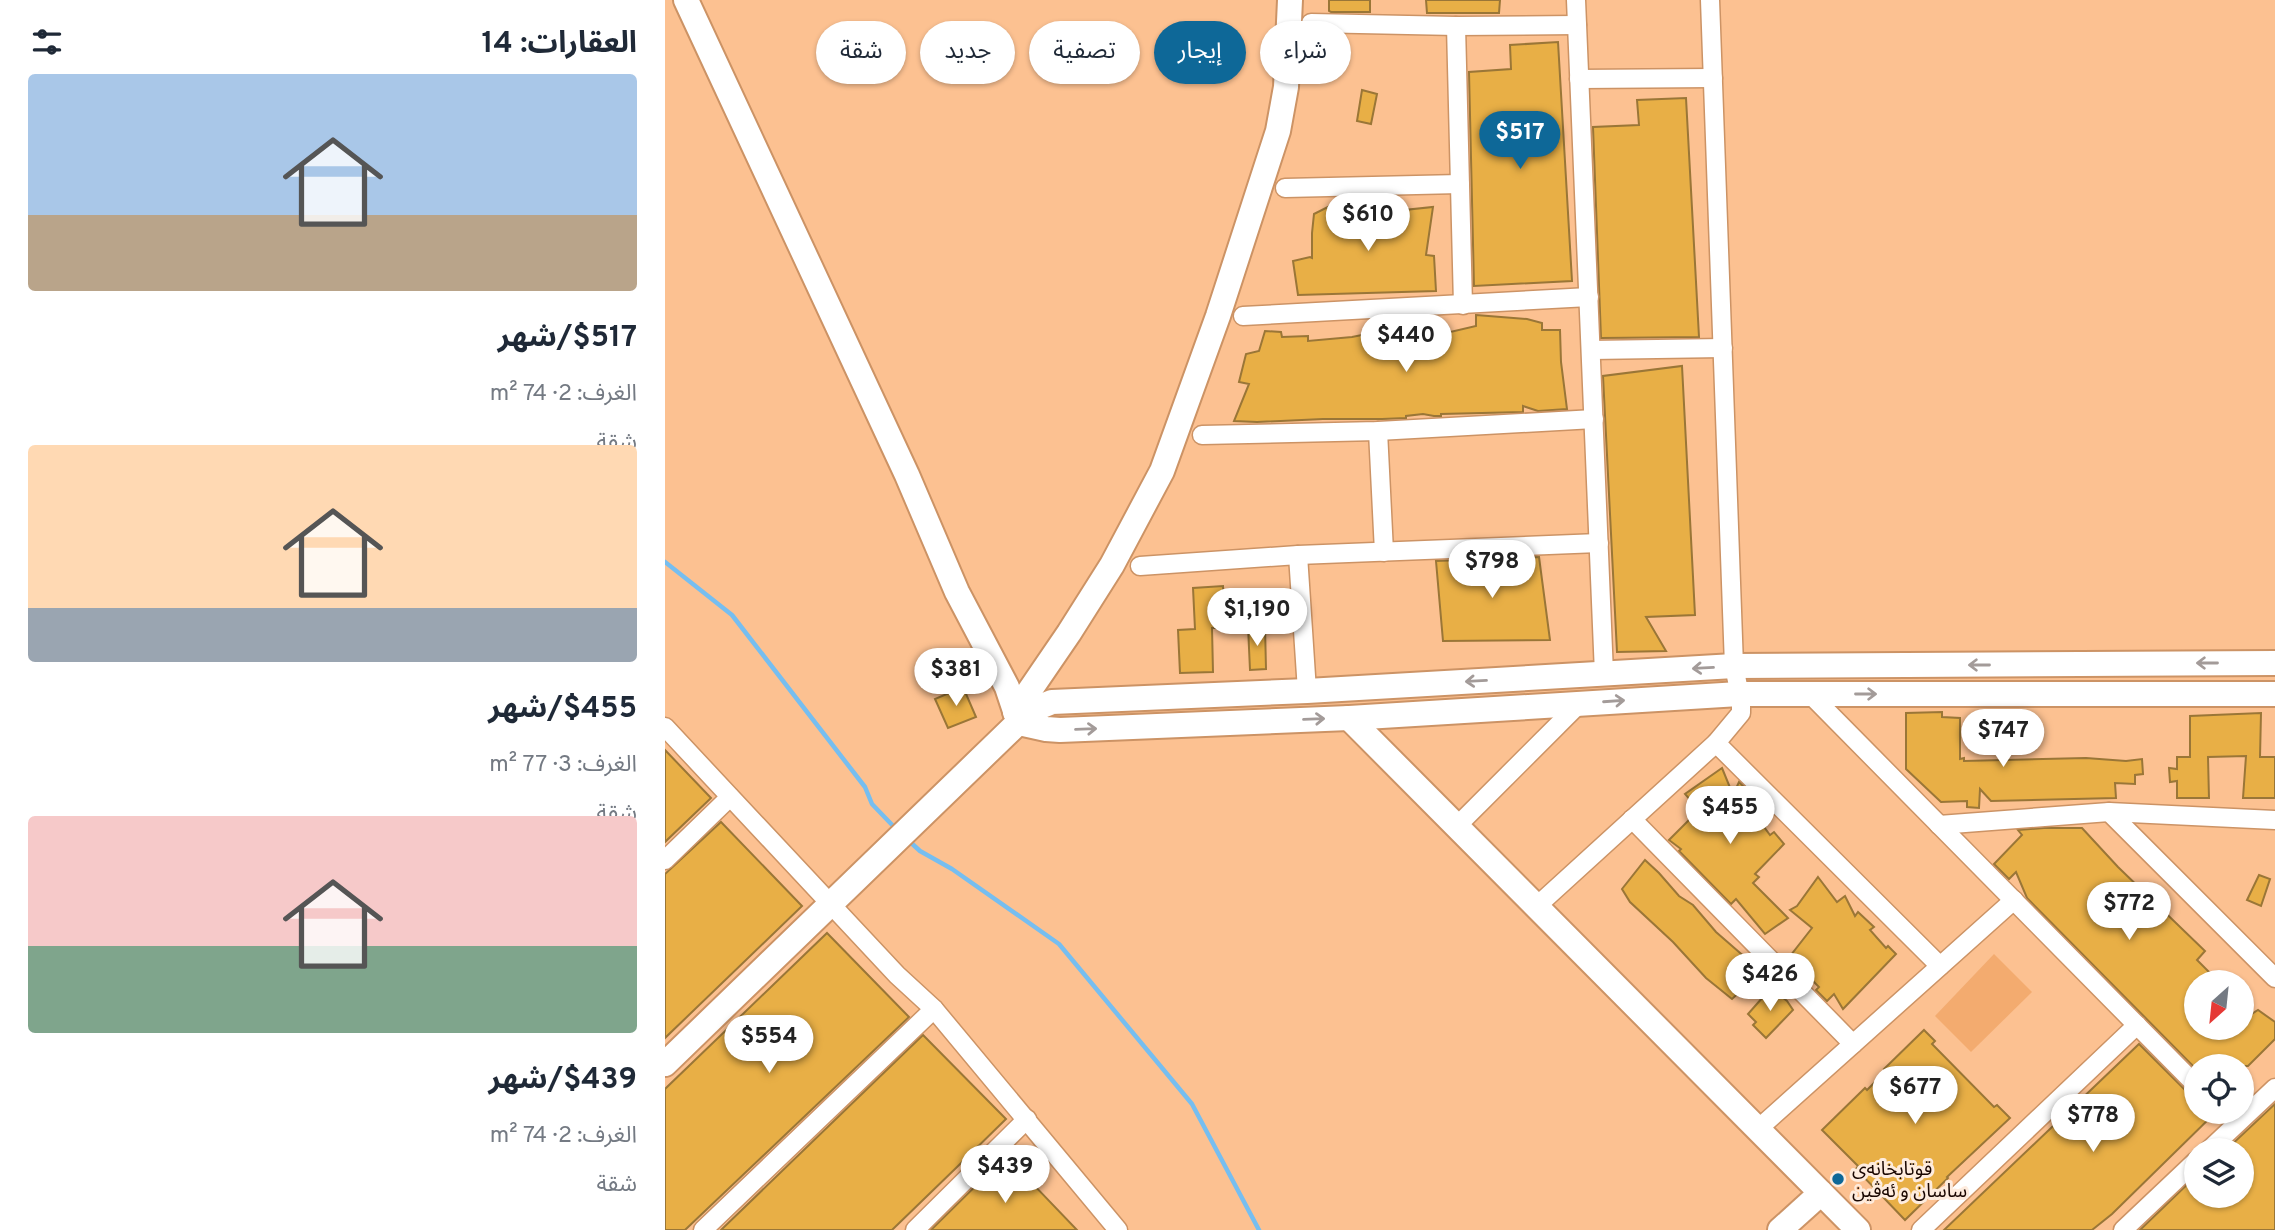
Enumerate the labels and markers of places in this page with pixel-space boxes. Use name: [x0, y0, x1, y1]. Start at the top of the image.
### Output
pin: $517: [1479, 111, 1561, 171]
pin: $610: [1327, 194, 1409, 253]
pin: $440: [1365, 314, 1447, 374]
pin: $798: [1451, 540, 1533, 600]
pin: $1,190: [1200, 588, 1314, 648]
pin: $381: [915, 648, 997, 708]
pin: $747: [1962, 710, 2044, 769]
pin: $455: [1689, 786, 1771, 846]
pin: $772: [2088, 883, 2170, 942]
pin: $426: [1729, 954, 1811, 1013]
pin: $554: [728, 1016, 810, 1075]
pin: $677: [1874, 1066, 1956, 1126]
pin: $778: [2052, 1094, 2134, 1154]
pin: $439: [964, 1146, 1046, 1205]
place label: قوتابخانەی ساسان و ئەڤین: [1852, 1158, 1967, 1204]
marker: قوتابخانەی ساسان و ئەڤین: [1830, 1171, 1846, 1187]

